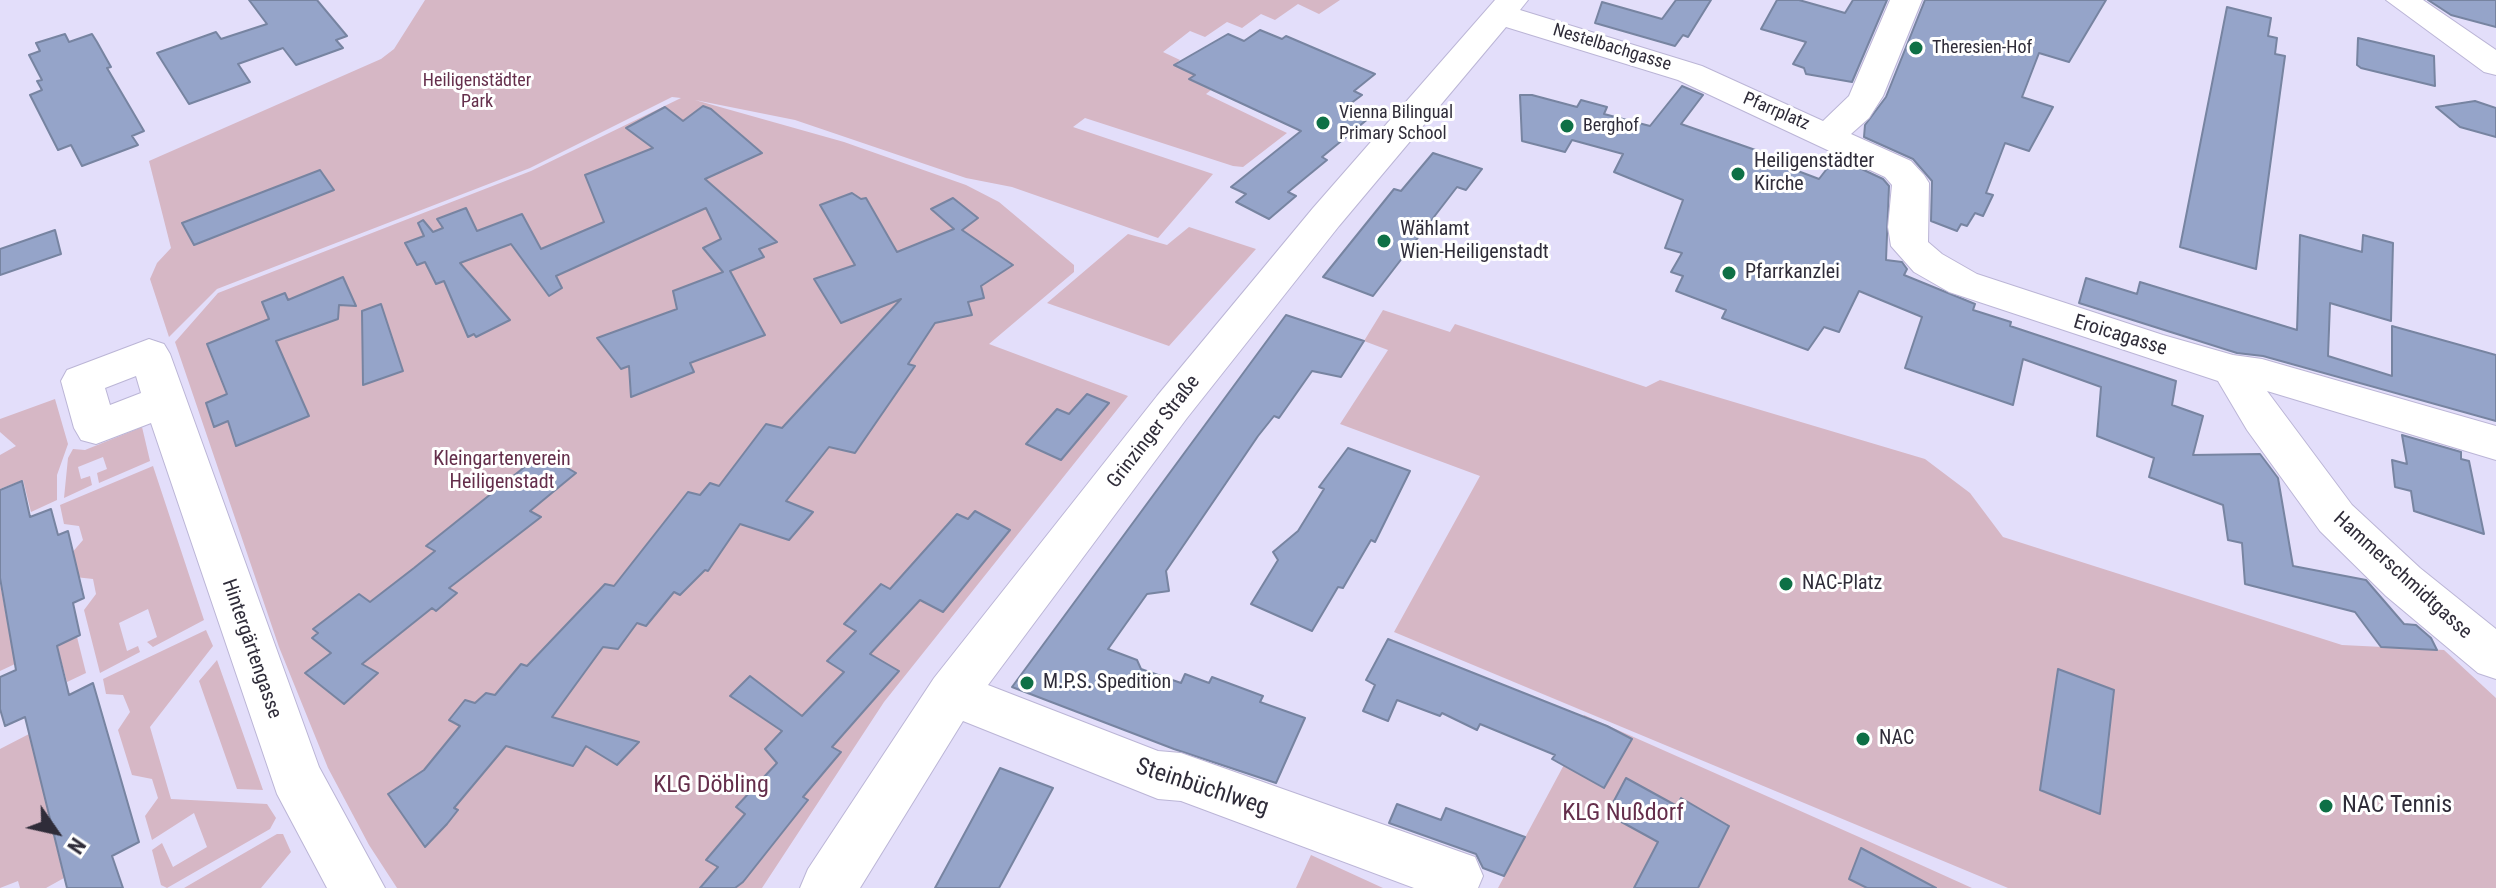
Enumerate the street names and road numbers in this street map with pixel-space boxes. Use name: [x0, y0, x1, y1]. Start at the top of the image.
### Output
street label: Nestelbachgasse: [1550, 20, 1674, 76]
street label: Pfarrplatz: [1740, 88, 1812, 136]
street label: Eroicagasse: [2070, 310, 2170, 362]
street label: Grinzinger Straße: [1103, 371, 1205, 493]
street label: Hammerschmidtgasse: [2328, 507, 2476, 645]
street label: Hintergärtengasse: [216, 576, 286, 722]
street label: Steinbüchlweg: [1132, 753, 1272, 823]

